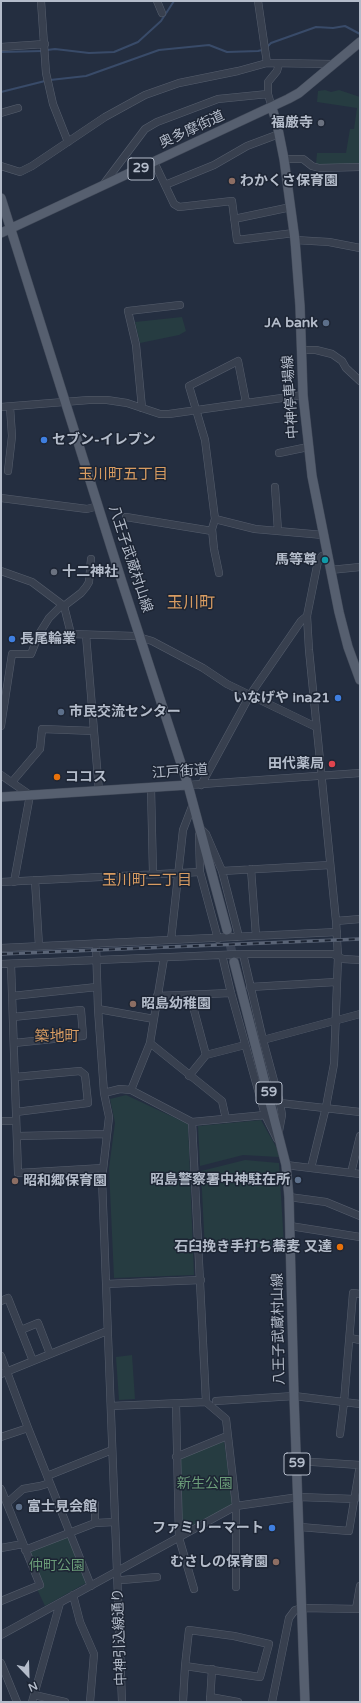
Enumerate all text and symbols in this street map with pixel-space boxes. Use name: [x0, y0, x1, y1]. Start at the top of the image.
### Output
street label: 奥多摩街道: [157, 108, 227, 152]
place label: 福厳寺: [271, 115, 313, 131]
marker: 福厳寺: [316, 118, 326, 128]
road number: 29: [128, 158, 154, 180]
place label: わかくさ保育園: [240, 173, 338, 189]
marker: わかくさ保育園: [227, 176, 237, 186]
place label: JA bank: [265, 315, 318, 331]
marker: JA bank: [321, 318, 331, 328]
street label: 中神停車場線: [280, 355, 302, 439]
place label: セブン-イレブン: [52, 432, 156, 448]
marker: セブン-イレブン: [39, 435, 49, 445]
district label: 玉川町五丁目: [78, 466, 168, 484]
street label: 八王子武蔵村山線: [105, 503, 155, 615]
place label: 馬等尊: [275, 552, 317, 568]
marker: 馬等尊: [320, 555, 330, 565]
place label: 十二神社: [62, 564, 118, 580]
marker: 十二神社: [49, 567, 59, 577]
district label: 玉川町: [167, 594, 215, 614]
place label: 長尾輪業: [20, 631, 76, 647]
marker: 長尾輪業: [7, 634, 17, 644]
place label: いなげや ina21: [233, 690, 330, 706]
marker: いなげや ina21: [333, 693, 343, 703]
place label: 市民交流センター: [69, 704, 181, 720]
marker: 市民交流センター: [56, 707, 66, 717]
place label: 田代薬局: [268, 756, 324, 772]
marker: 田代薬局: [327, 759, 337, 769]
street label: 江戸街道: [151, 762, 209, 782]
place label: ココス: [65, 769, 107, 785]
marker: ココス: [52, 772, 62, 782]
district label: 玉川町二丁目: [102, 872, 192, 890]
place label: 昭島幼稚園: [141, 996, 211, 1012]
marker: 昭島幼稚園: [128, 999, 138, 1009]
district label: 築地町: [35, 1028, 79, 1046]
road number: 59: [256, 1082, 282, 1104]
place label: 昭島警察署中神駐在所: [150, 1172, 290, 1188]
place label: 昭和郷保育園: [23, 1173, 107, 1189]
marker: 昭島警察署中神駐在所: [293, 1175, 303, 1185]
marker: 昭和郷保育園: [10, 1176, 20, 1186]
place label: 石臼挽き手打ち蕎麦 又達: [174, 1239, 332, 1255]
marker: 石臼挽き手打ち蕎麦 又達: [335, 1242, 345, 1252]
street label: 八王子武蔵村山線: [270, 1273, 288, 1385]
road number: 59: [284, 1453, 310, 1475]
park label: 新生公園: [177, 1476, 233, 1492]
place label: 富士見会館: [27, 1499, 97, 1515]
marker: 富士見会館: [14, 1502, 24, 1512]
place label: ファミリーマート: [152, 1520, 264, 1536]
marker: ファミリーマート: [267, 1523, 277, 1533]
place label: むさしの保育園: [170, 1554, 268, 1570]
marker: むさしの保育園: [271, 1557, 281, 1567]
park label: 仲町公園: [29, 1558, 85, 1574]
street label: 中神引込線通り: [110, 1588, 130, 1686]
north arrow: [8, 1655, 48, 1695]
text: N: [26, 1679, 39, 1694]

